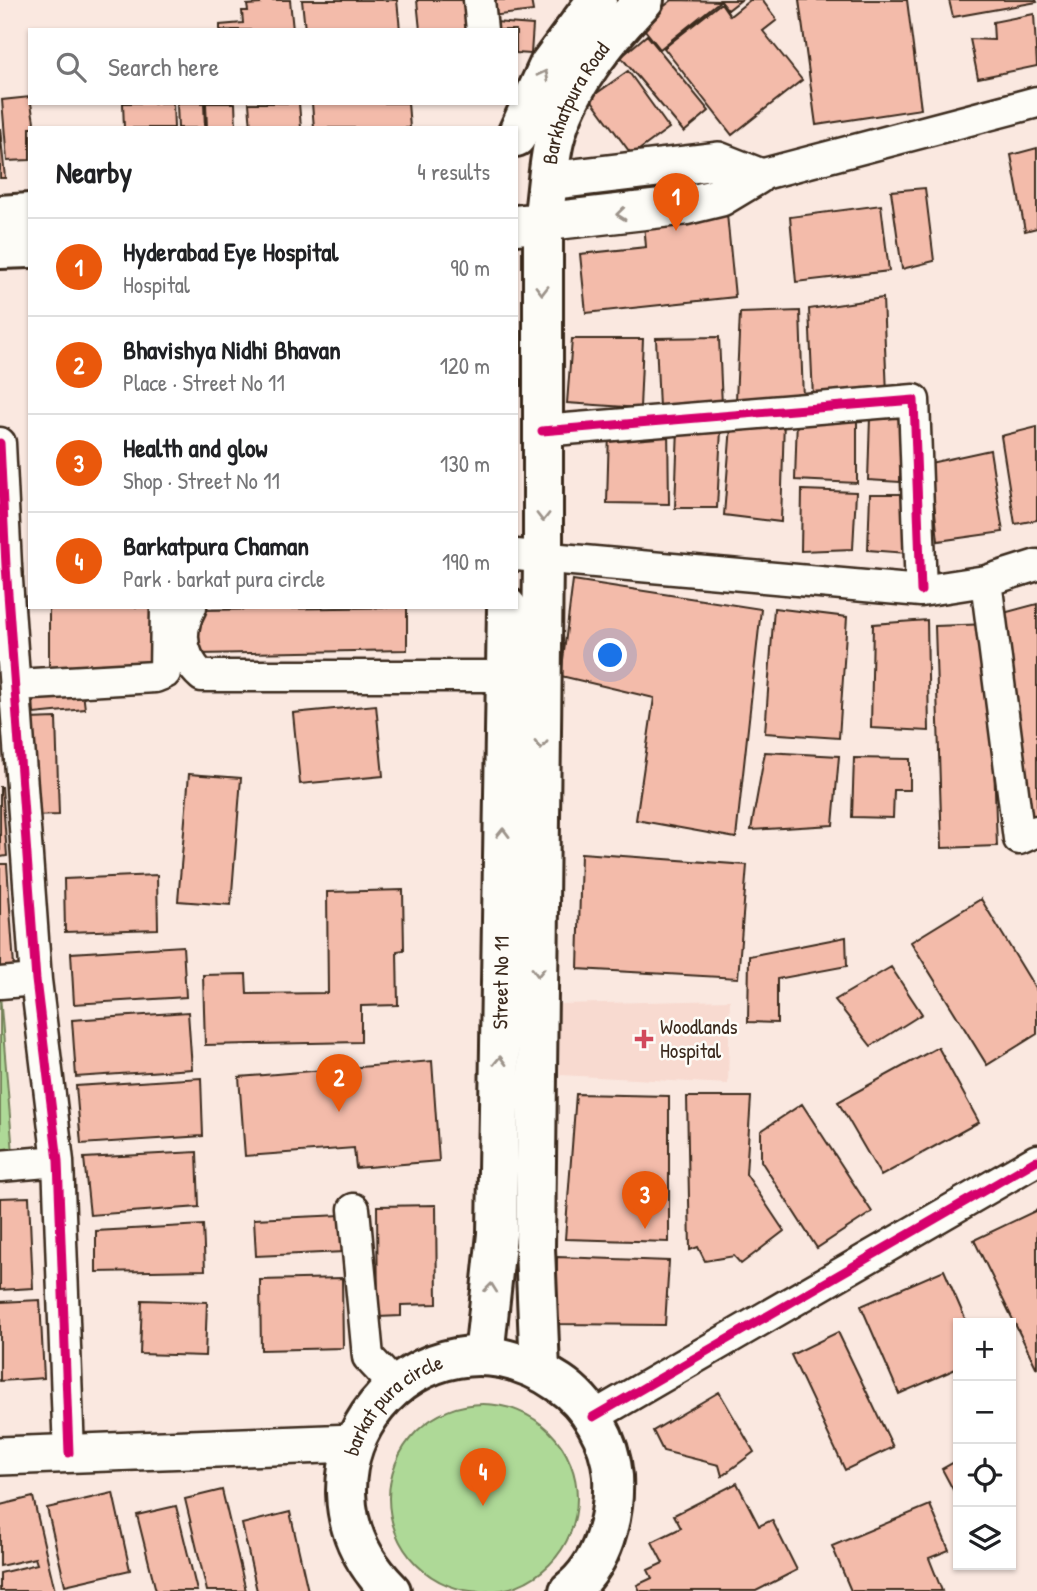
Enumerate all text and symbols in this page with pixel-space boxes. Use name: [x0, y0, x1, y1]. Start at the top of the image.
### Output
search box: [28, 28, 518, 105]
street label: Barkhatpura Road: [535, 36, 616, 166]
icon: search: [52, 48, 90, 86]
text: Search here: [108, 49, 219, 84]
one-way arrow: [536, 70, 550, 82]
text: Nearby: [56, 152, 132, 192]
text: 4 results: [417, 156, 490, 187]
pin: 1: [653, 173, 699, 231]
one-way arrow: [616, 206, 627, 221]
text: Hyderabad Eye Hospital: [123, 234, 338, 269]
text: 1: [75, 252, 83, 283]
text: 90 m: [450, 252, 490, 283]
text: Hospital: [123, 269, 190, 300]
one-way arrow: [534, 285, 550, 296]
text: Bhavishya Nidhi Bhavan: [123, 332, 341, 367]
text: 2: [74, 350, 84, 381]
text: 120 m: [440, 350, 490, 381]
text: Place · Street No 11: [123, 367, 285, 398]
text: Health and glow: [123, 430, 268, 465]
text: 3: [74, 448, 84, 479]
text: 130 m: [440, 448, 490, 479]
text: Shop · Street No 11: [123, 465, 280, 496]
one-way arrow: [535, 513, 551, 523]
text: Barkatpura Chaman: [123, 528, 309, 563]
text: 4: [75, 546, 83, 577]
text: 190 m: [442, 546, 490, 577]
text: Park · barkat pura circle: [123, 563, 325, 594]
your location: [593, 638, 627, 672]
one-way arrow: [533, 740, 549, 751]
one-way arrow: [495, 828, 511, 838]
street label: Street No 11: [485, 936, 516, 1030]
one-way arrow: [530, 968, 546, 978]
place label: Woodlands Hospital: [660, 1012, 738, 1065]
marker: Woodlands Hospital: [634, 1029, 654, 1049]
pin: 2: [316, 1054, 362, 1112]
one-way arrow: [492, 1055, 508, 1066]
pin: 3: [622, 1171, 668, 1229]
one-way arrow: [484, 1282, 499, 1294]
map controls: [953, 1318, 1016, 1570]
button: +: [953, 1318, 1016, 1381]
street label: barkat pura circle: [337, 1347, 446, 1459]
button: −: [953, 1381, 1016, 1444]
button: locate: [953, 1444, 1016, 1507]
pin: 4: [460, 1448, 506, 1506]
button: layers: [953, 1507, 1016, 1570]

